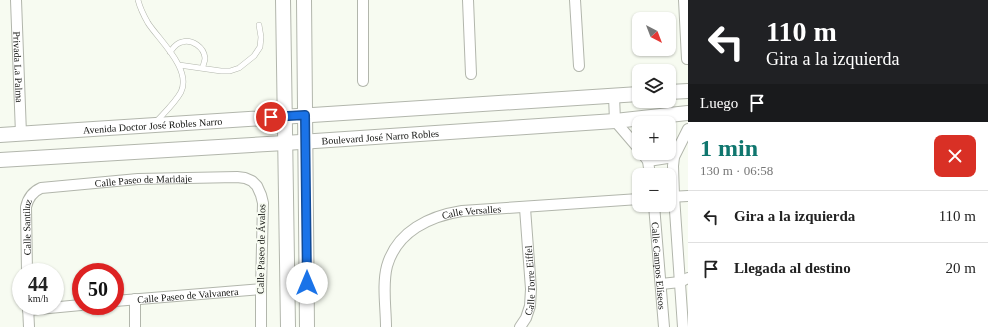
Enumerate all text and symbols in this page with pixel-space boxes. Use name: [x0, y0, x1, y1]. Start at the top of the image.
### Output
north arrow: [632, 12, 676, 56]
map controls: [632, 12, 676, 212]
icon: left: [700, 16, 752, 68]
text: 110 m: [766, 16, 837, 47]
street label: Privada La Palma: [12, 31, 25, 103]
text: Gira a la izquierda: [766, 49, 899, 69]
button: layers: [632, 64, 676, 108]
icon: arrive: [746, 92, 768, 114]
text: Luego: [700, 95, 738, 111]
pin: [254, 100, 288, 134]
icon: arrive: [260, 106, 282, 128]
street label: Avenida Doctor José Robles Narro: [83, 115, 223, 135]
button: +: [632, 116, 676, 160]
street label: Boulevard José Narro Robles: [321, 127, 439, 146]
text: 1 min: [700, 135, 758, 161]
button: close: [934, 135, 976, 177]
text: 130 m · 06:58: [700, 163, 773, 178]
button: −: [632, 168, 676, 212]
street label: Calle Paseo de Maridaje: [94, 172, 193, 188]
street label: Calle Santiluz: [20, 197, 34, 255]
street label: Calle Versalles: [441, 203, 502, 221]
street label: Calle Paseo de Ávalos: [255, 204, 267, 294]
icon: left: [700, 206, 722, 228]
text: Gira a la izquierda: [734, 208, 855, 224]
text: 110 m: [939, 208, 976, 224]
street label: Calle Campos Elíseos: [650, 222, 668, 310]
street label: Calle Torre Eiffel: [522, 245, 537, 317]
icon: arrive: [700, 258, 722, 280]
text: Llegada al destino: [734, 260, 851, 276]
text: 20 m: [946, 260, 976, 276]
position arrow: [286, 262, 328, 304]
speed limit sign: 50: [72, 263, 124, 315]
text: 44: [28, 273, 48, 295]
street label: Calle Paseo de Valvanera: [137, 285, 239, 305]
text: km/h: [28, 293, 48, 304]

